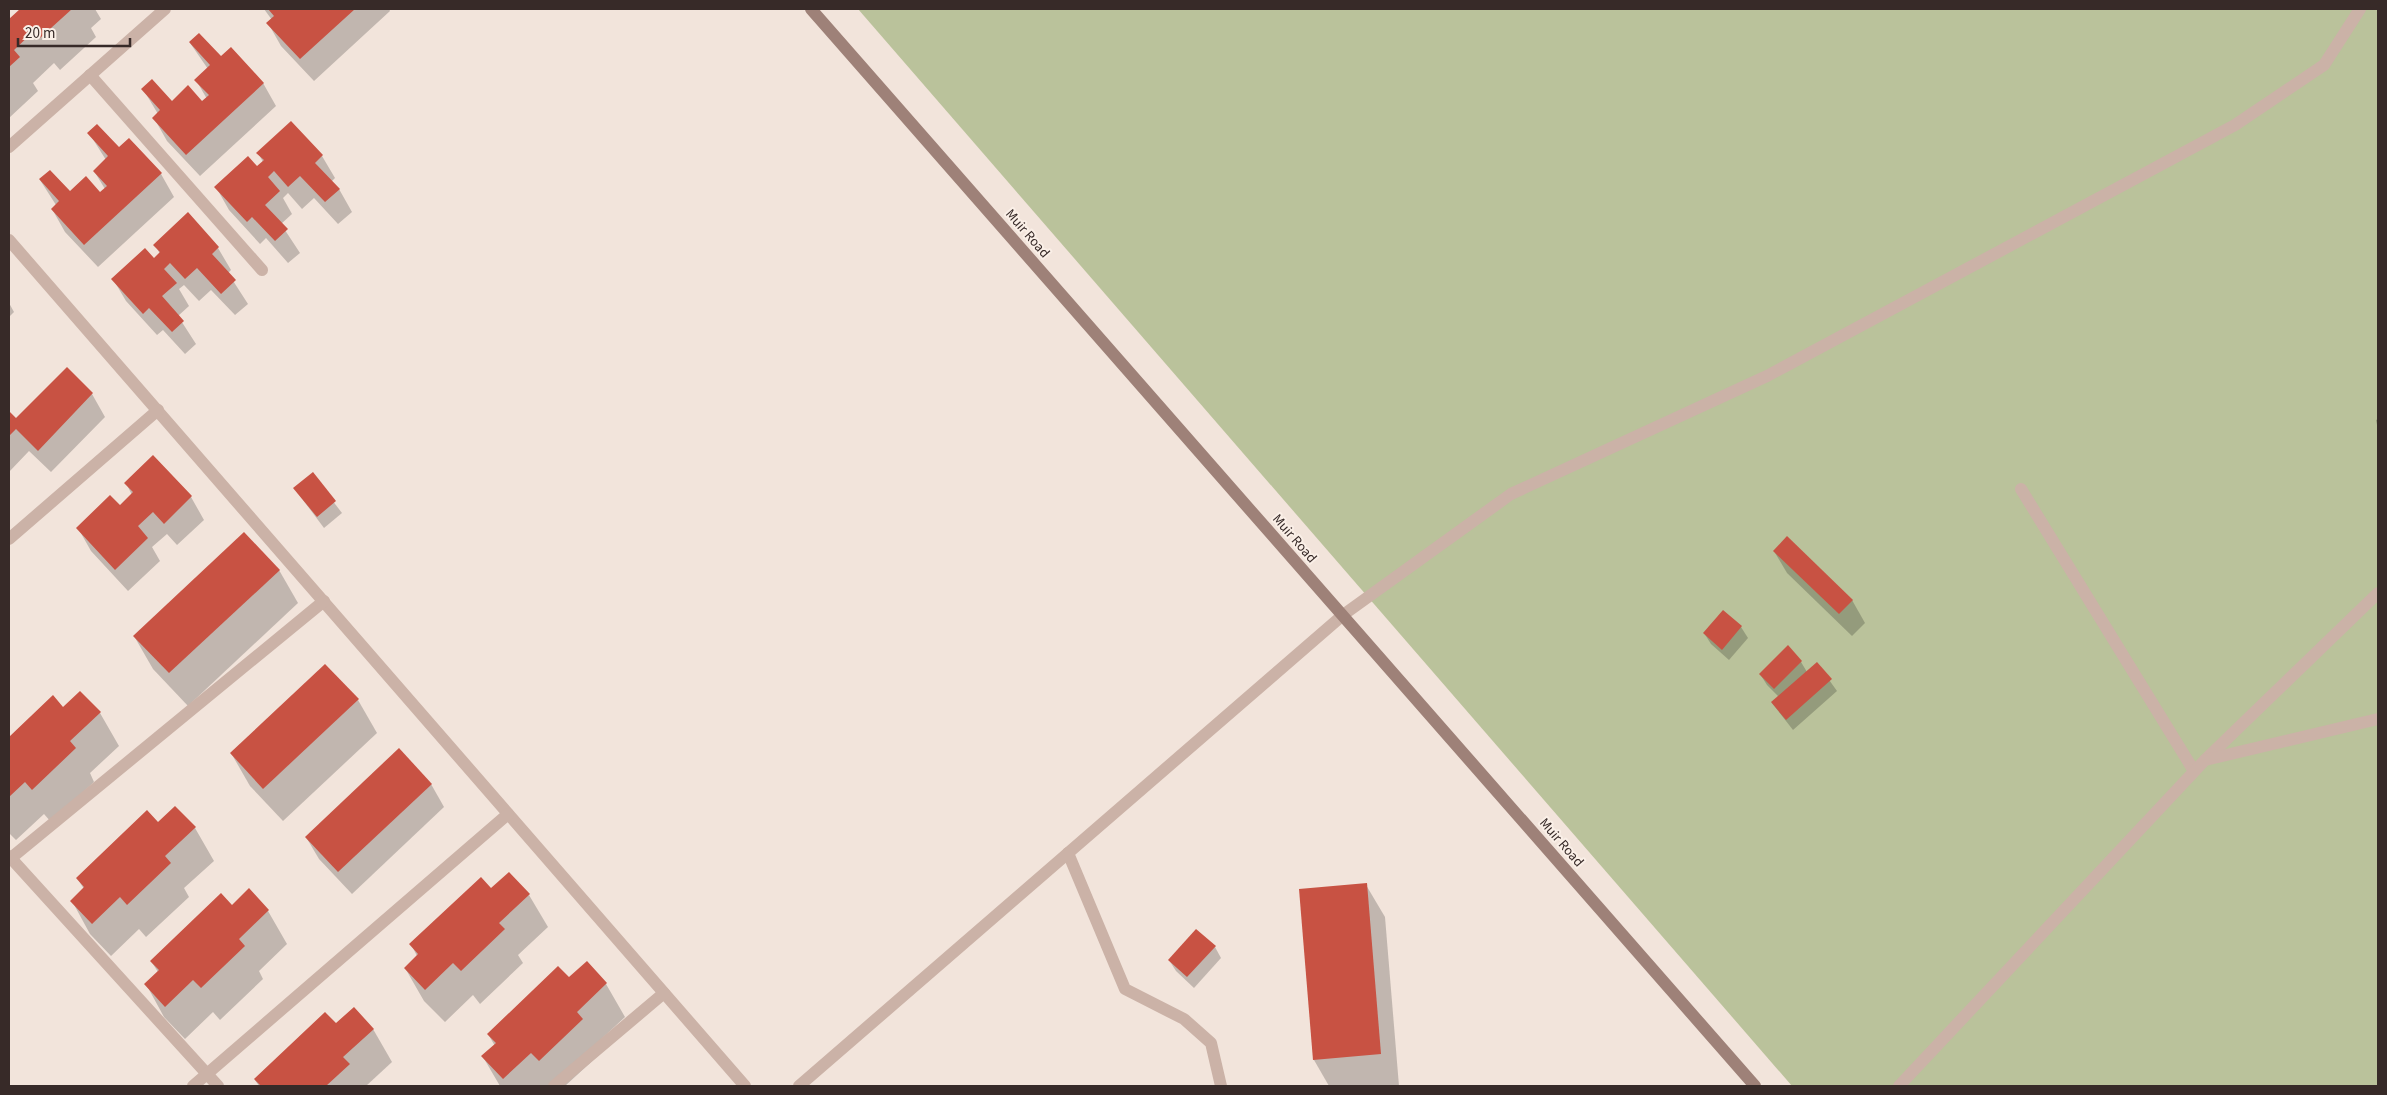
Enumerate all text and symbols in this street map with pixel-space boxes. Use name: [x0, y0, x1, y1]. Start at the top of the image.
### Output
scale bar: [18, 15, 130, 47]
text: 20 m: [25, 23, 55, 44]
street label: Muir Road: [1000, 205, 1054, 262]
street label: Muir Road: [1267, 510, 1321, 567]
street label: Muir Road: [1534, 814, 1588, 871]

